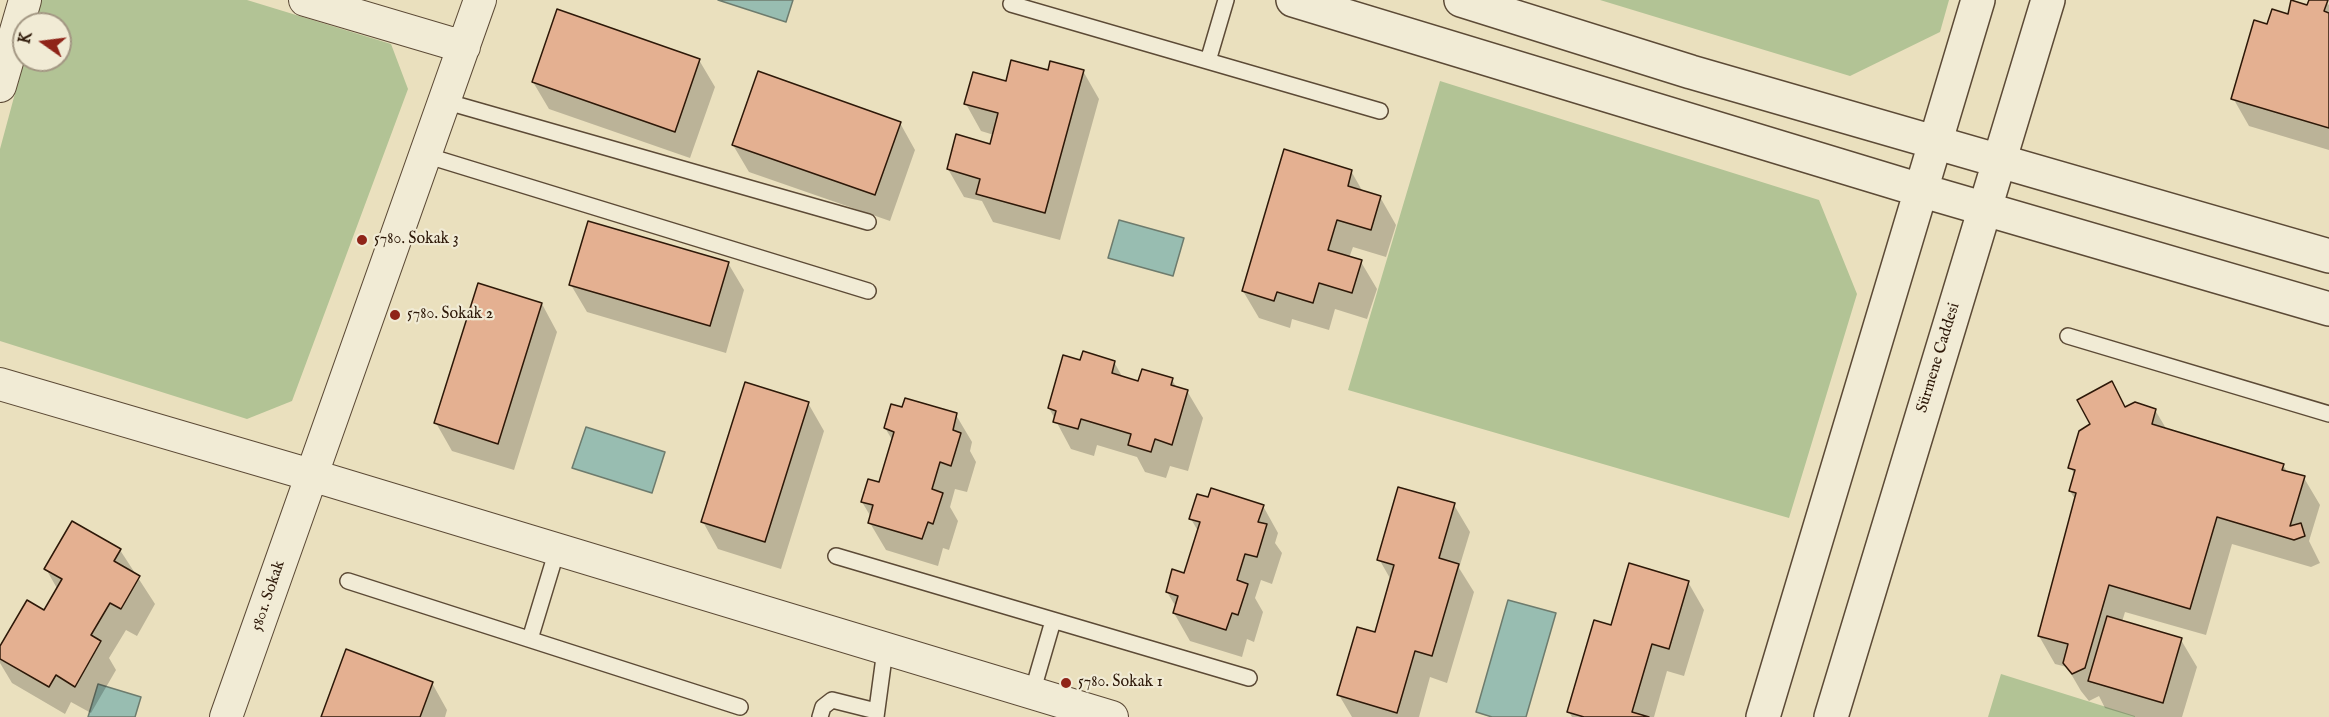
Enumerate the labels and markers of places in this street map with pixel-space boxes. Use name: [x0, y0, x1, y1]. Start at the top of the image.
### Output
place label: 5780. Sokak 3: [374, 230, 459, 250]
marker: 5780. Sokak 3: [355, 233, 369, 247]
place label: 5780. Sokak 2: [407, 305, 493, 325]
marker: 5780. Sokak 2: [388, 308, 402, 322]
place label: 5780. Sokak 1: [1078, 673, 1163, 693]
marker: 5780. Sokak 1: [1059, 676, 1073, 690]

